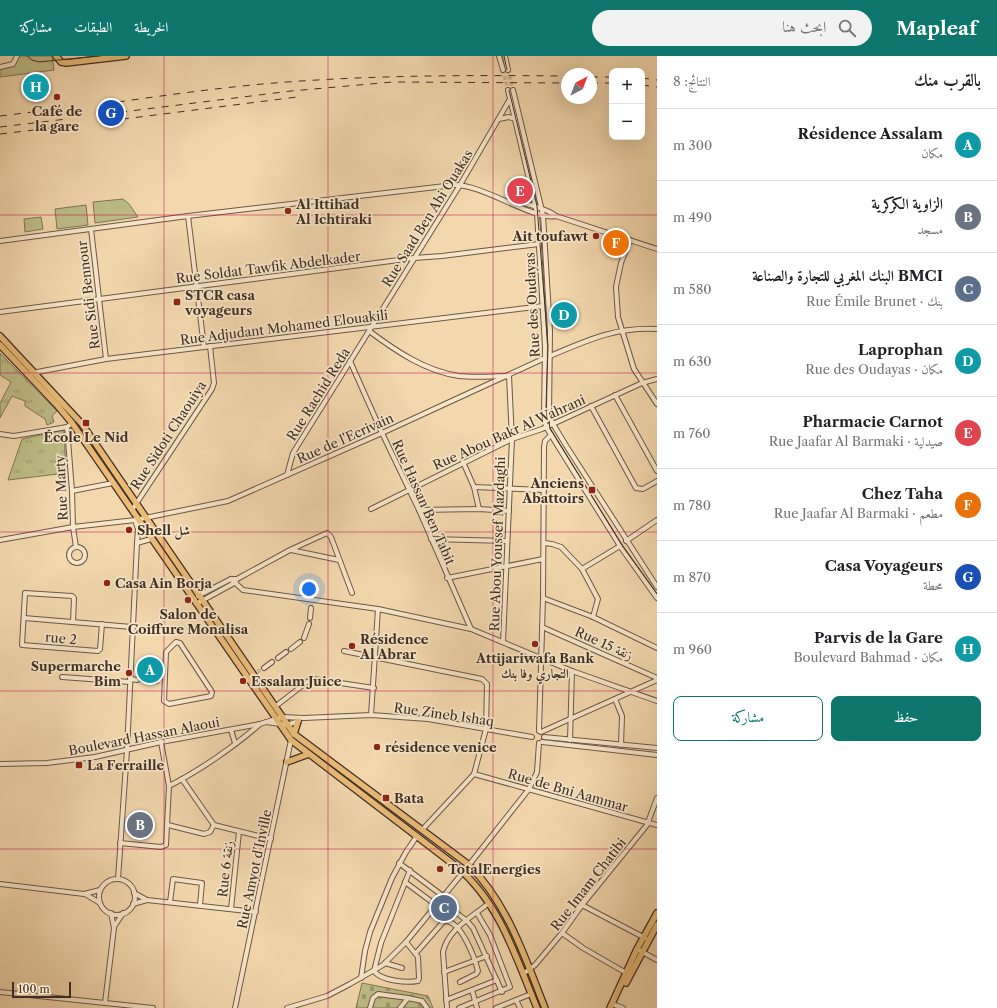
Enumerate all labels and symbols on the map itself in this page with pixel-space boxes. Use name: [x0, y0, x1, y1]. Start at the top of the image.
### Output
north arrow: [561, 68, 597, 104]
pin: H: [23, 72, 49, 102]
marker: Café de la gare: [52, 92, 62, 102]
pin: G: [98, 98, 124, 128]
place label: Café de la gare: [32, 103, 83, 134]
street label: Rue Saad Ben Abi Ouakas: [378, 146, 476, 290]
pin: E: [507, 176, 533, 206]
place label: Al Ittihad Al Ichtiraki: [295, 196, 372, 227]
marker: Al Ittihad Al Ichtiraki: [283, 206, 293, 216]
place label: Ait toufawt: [512, 228, 589, 244]
pin: F: [603, 228, 629, 258]
marker: Ait toufawt: [591, 231, 601, 241]
street label: Rue Sidi Bennour: [73, 239, 103, 350]
street label: Rue Soldat Tawfik Abdelkader: [175, 248, 362, 286]
street label: Rue des Oudayas: [521, 252, 543, 358]
place label: STCR casa voyageurs: [184, 287, 255, 318]
marker: STCR casa voyageurs: [172, 297, 182, 307]
pin: D: [551, 300, 577, 330]
street label: Rue Adjudant Mohamed Elouakili: [179, 306, 389, 348]
street label: Rue Rachid Reda: [283, 345, 353, 443]
street label: Rue Sidoti Chaouiya: [127, 377, 209, 492]
street label: Rue Abou Bakr Al Wahrani: [430, 391, 588, 473]
street label: Rue de l'Ecrivain: [294, 409, 396, 467]
marker: École Le Nid: [81, 418, 91, 428]
place label: École Le Nid: [44, 429, 129, 445]
street label: Rue Hassan Ben Tabit: [389, 437, 459, 567]
street label: Rue Marty: [51, 454, 71, 521]
street label: Rue Abou Youssef Mazdaghi: [486, 456, 508, 632]
place label: Anciens Abattoirs: [521, 475, 584, 506]
marker: Anciens Abattoirs: [587, 485, 597, 495]
place label: Shell شل: [137, 522, 190, 540]
marker: Shell شل: [124, 525, 134, 535]
place label: Casa Ain Borja: [115, 575, 213, 591]
marker: Casa Ain Borja: [102, 578, 112, 588]
your location: [299, 579, 319, 599]
marker: Salon de Coiffure Monalisa: [183, 595, 193, 605]
place label: Salon de Coiffure Monalisa: [128, 606, 249, 637]
street label: Rue 15 زنقة: [572, 623, 635, 664]
street label: rue 2: [45, 629, 77, 647]
place label: Résidence Al Abrar: [359, 631, 429, 662]
marker: Attijariwafa Bank التجاري وفا بنك: [530, 639, 540, 649]
marker: Résidence Al Abrar: [347, 641, 357, 651]
place label: Attijariwafa Bank التجاري وفا بنك: [475, 650, 594, 685]
pin: A: [137, 655, 163, 685]
place label: Supermarche Bim: [31, 658, 121, 689]
marker: Supermarche Bim: [124, 668, 134, 678]
place label: Essalam Juice: [251, 673, 342, 689]
marker: Essalam Juice: [238, 676, 248, 686]
street label: Rue Zineb Ishaq: [393, 699, 495, 729]
street label: Boulevard Hassan Alaoui: [67, 713, 221, 759]
place label: résidence venice: [385, 739, 497, 755]
marker: résidence venice: [372, 742, 382, 752]
place label: La Ferraille: [87, 757, 165, 773]
marker: La Ferraille: [74, 760, 84, 770]
street label: Rue de Bni Aammar: [506, 765, 630, 815]
place label: Bata: [394, 790, 424, 806]
marker: Bata: [381, 793, 391, 803]
street label: Rue Amyot d'Inville: [234, 808, 274, 930]
pin: B: [127, 810, 153, 840]
street label: Rue Imam Chatibi: [547, 835, 629, 933]
street label: Rue 6 زنقة: [214, 840, 237, 898]
place label: TotalEnergies: [448, 861, 541, 877]
marker: TotalEnergies: [435, 864, 445, 874]
pin: C: [431, 893, 457, 923]
scale bar: [12, 980, 71, 999]

